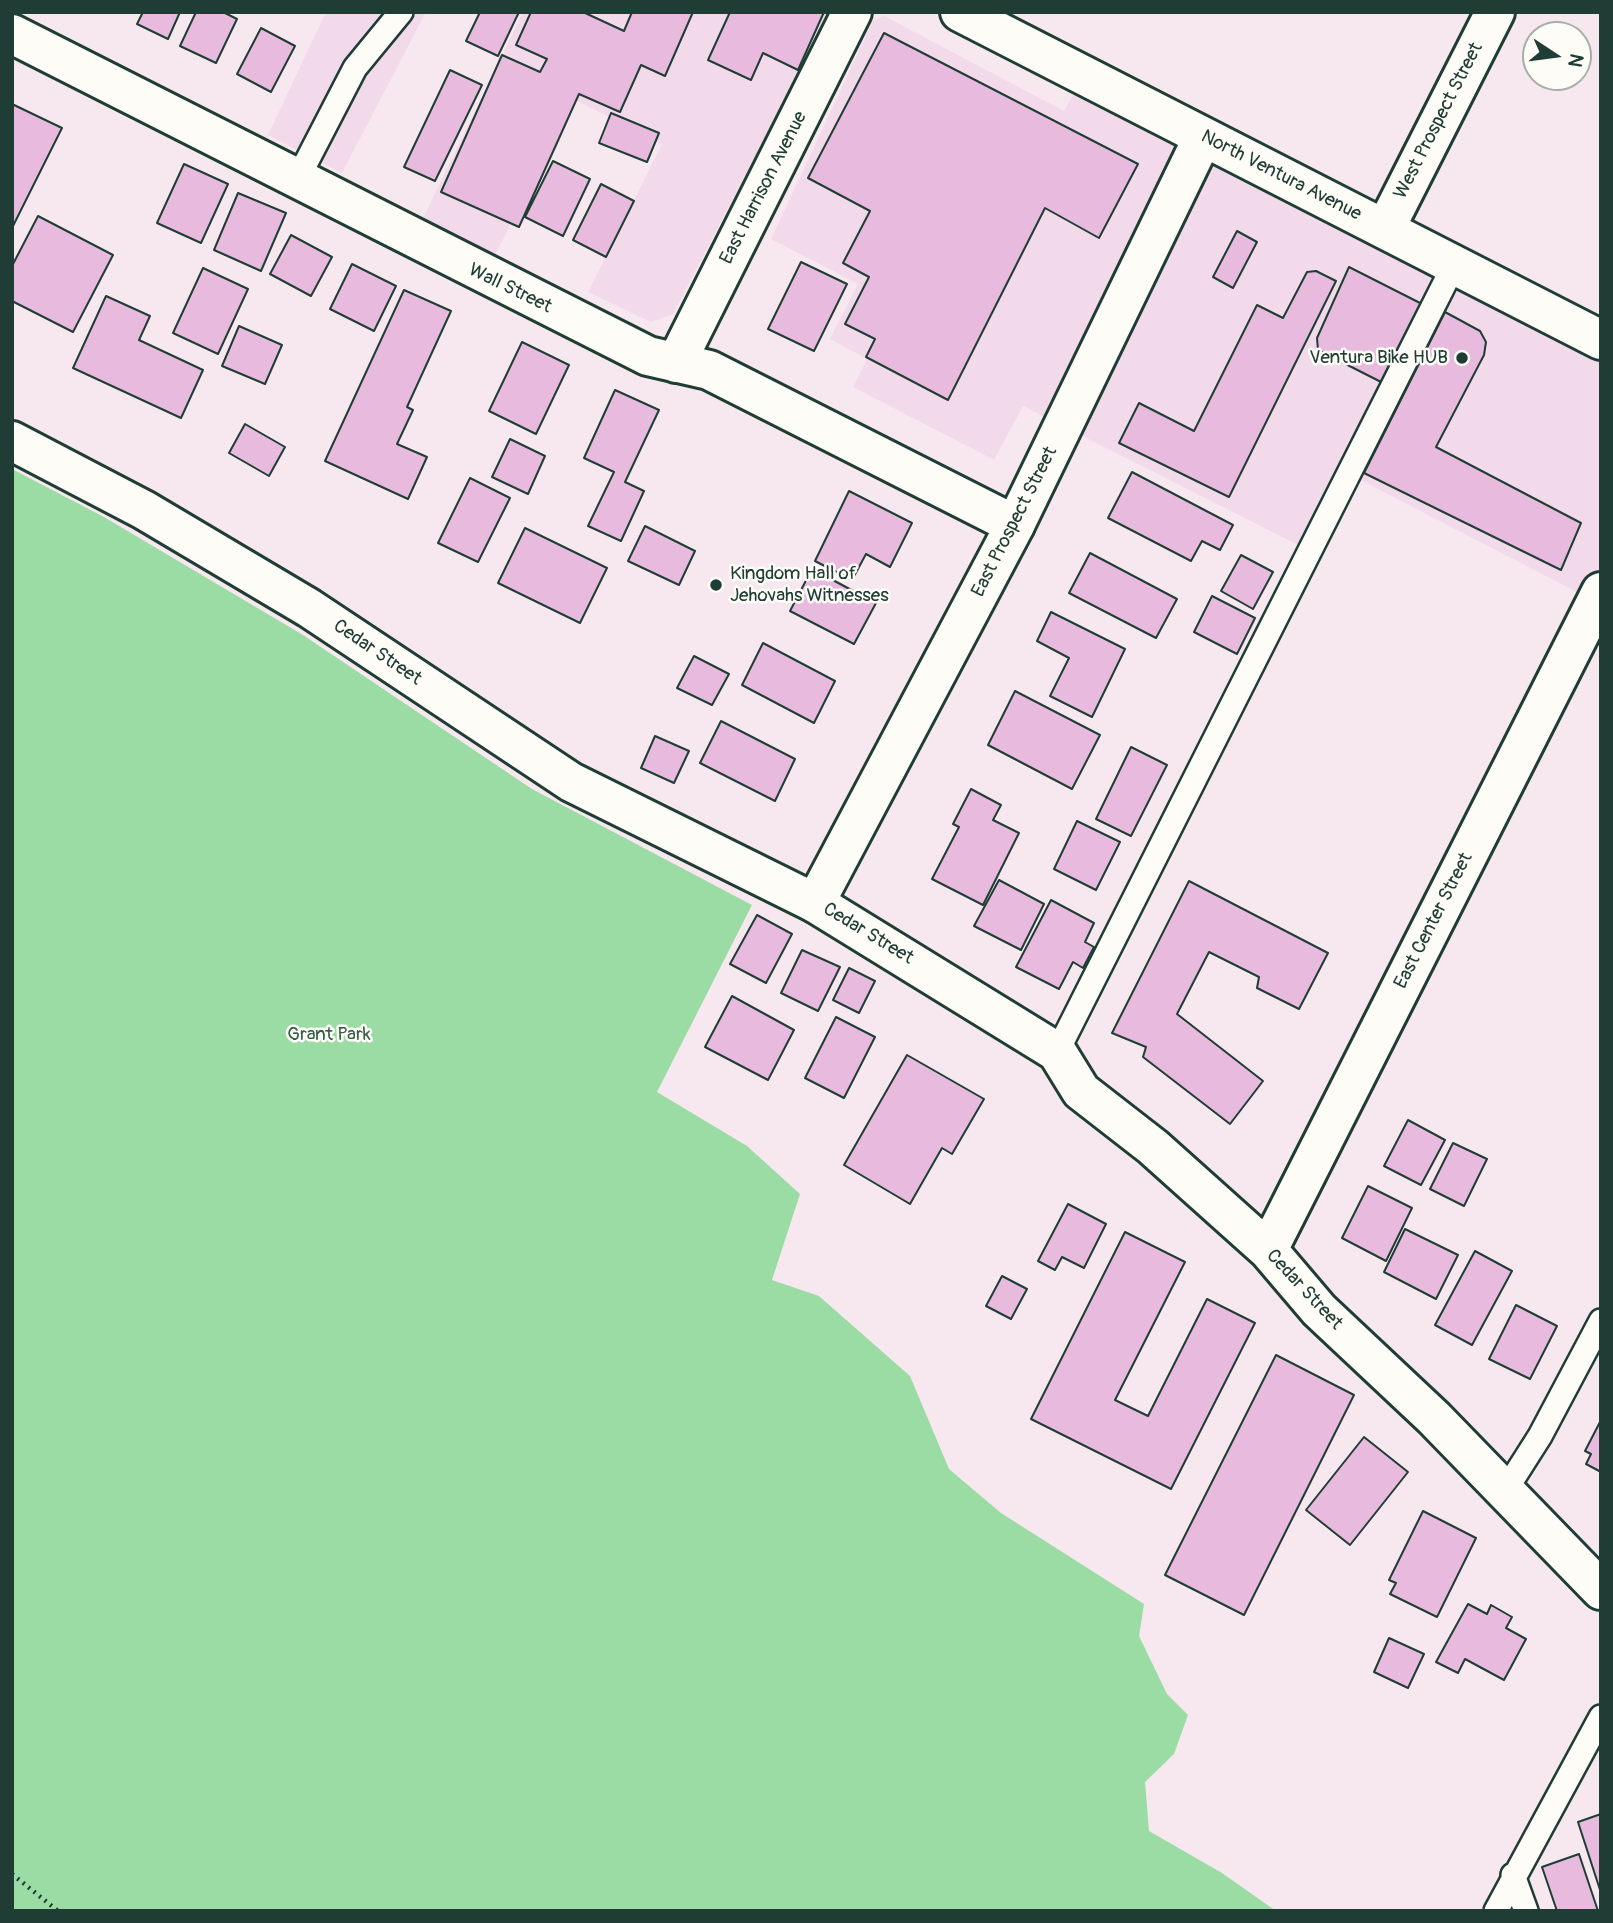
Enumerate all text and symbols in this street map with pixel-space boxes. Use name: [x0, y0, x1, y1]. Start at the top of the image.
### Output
north arrow: [1522, 21, 1592, 91]
street label: West Prospect Street: [1390, 39, 1488, 203]
text: N: [1562, 51, 1589, 69]
street label: East Harrison Avenue: [716, 108, 812, 268]
street label: North Ventura Avenue: [1197, 126, 1365, 226]
street label: Wall Street: [465, 259, 555, 319]
place label: Ventura Bike HUB: [1309, 347, 1448, 369]
marker: Ventura Bike HUB: [1454, 350, 1470, 366]
street label: East Prospect Street: [967, 443, 1063, 601]
place label: Kingdom Hall of Jehovahs Witnesses: [730, 563, 889, 607]
marker: Kingdom Hall of Jehovahs Witnesses: [708, 577, 724, 593]
street label: Cedar Street: [328, 615, 426, 691]
street label: East Center Street: [1390, 849, 1478, 993]
street label: Cedar Street: [819, 898, 917, 970]
park label: Grant Park: [287, 1024, 371, 1046]
street label: Cedar Street: [1261, 1245, 1347, 1335]

